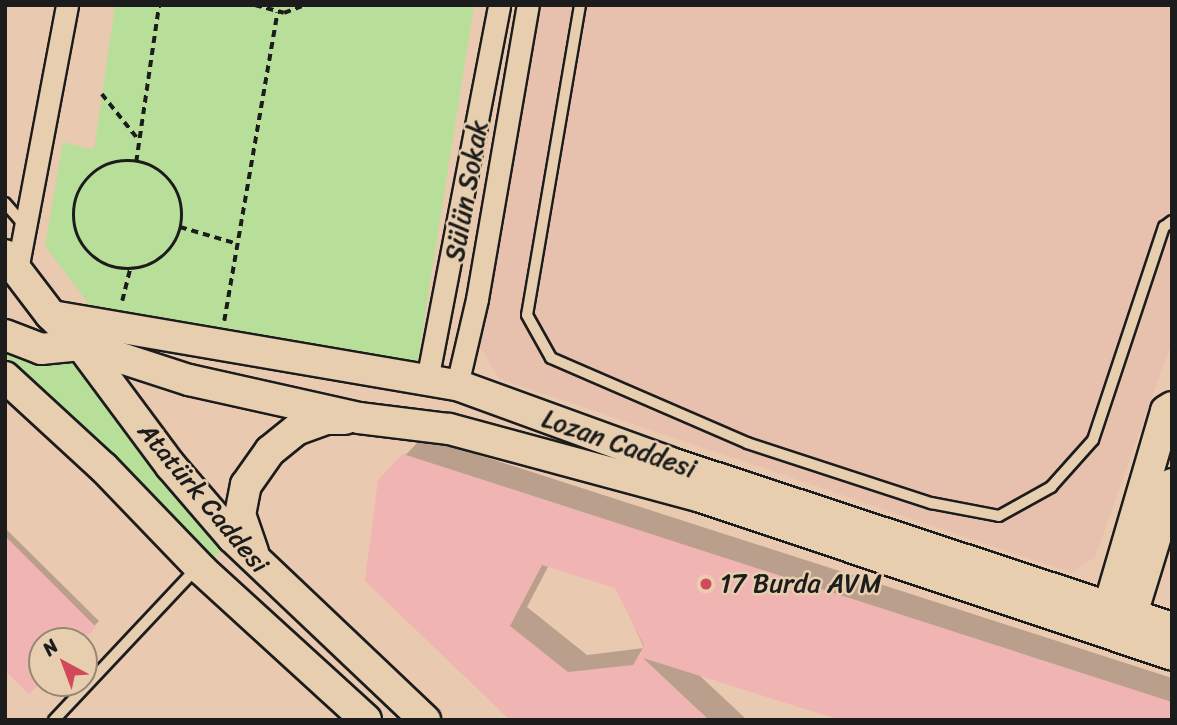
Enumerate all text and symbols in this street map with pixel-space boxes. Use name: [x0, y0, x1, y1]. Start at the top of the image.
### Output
street label: Sülün Sokak: [439, 118, 495, 264]
street label: Lozan Caddesi: [539, 403, 699, 485]
street label: Atatürk Caddesi: [131, 417, 275, 579]
place label: 17 Burda AVM: [720, 568, 882, 600]
marker: 17 Burda AVM: [698, 576, 714, 592]
north arrow: [28, 627, 98, 697]
text: N: [34, 631, 66, 664]

